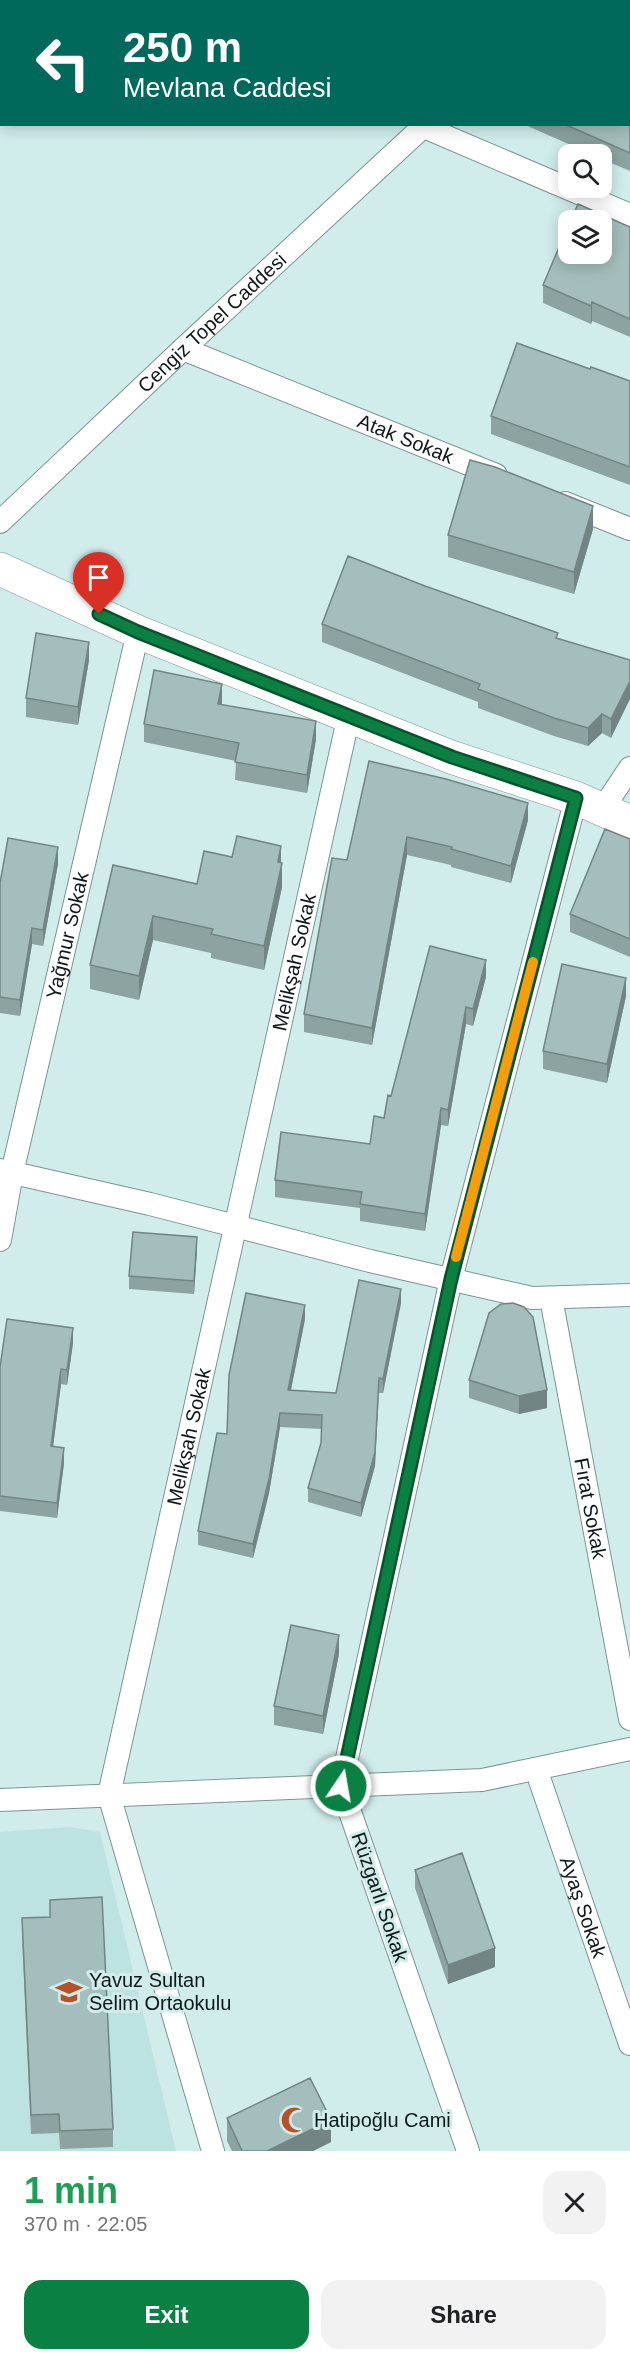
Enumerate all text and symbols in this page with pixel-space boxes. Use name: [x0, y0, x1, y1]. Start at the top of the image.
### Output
icon: left: [24, 24, 102, 102]
text: 250 m: [123, 24, 242, 71]
text: Mevlana Caddesi: [123, 73, 332, 103]
map controls: [558, 144, 612, 264]
button: search: [558, 144, 612, 198]
button: layers: [558, 210, 612, 264]
street label: Cengiz Topel Caddesi: [133, 248, 290, 397]
street label: Atak Sokak: [355, 410, 458, 468]
pin: [73, 552, 124, 614]
icon: arrive: [82, 561, 115, 594]
street label: Yağmur Sokak: [42, 869, 93, 1001]
street label: Melikşah Sokak: [268, 890, 320, 1033]
street label: Melikşah Sokak: [163, 1365, 215, 1507]
street label: Fırat Sokak: [570, 1456, 611, 1562]
position arrow: [309, 1754, 373, 1818]
street label: Rüzgarlı Sokak: [348, 1829, 413, 1966]
street label: Ayaş Sokak: [556, 1854, 611, 1961]
place label: Yavuz Sultan Selim Ortaokulu: [89, 1969, 231, 2014]
school or university icon: Yavuz Sultan Selim Ortaokulu: [54, 1977, 84, 2007]
mosque icon: Hatipoğlu Cami: [279, 2105, 309, 2135]
place label: Hatipoğlu Cami: [314, 2109, 451, 2131]
text: 1 min: [24, 2170, 118, 2211]
button: close: [543, 2171, 606, 2234]
text: 370 m · 22:05: [24, 2213, 147, 2235]
button: Exit: [24, 2280, 309, 2349]
button: Share: [321, 2280, 606, 2349]

